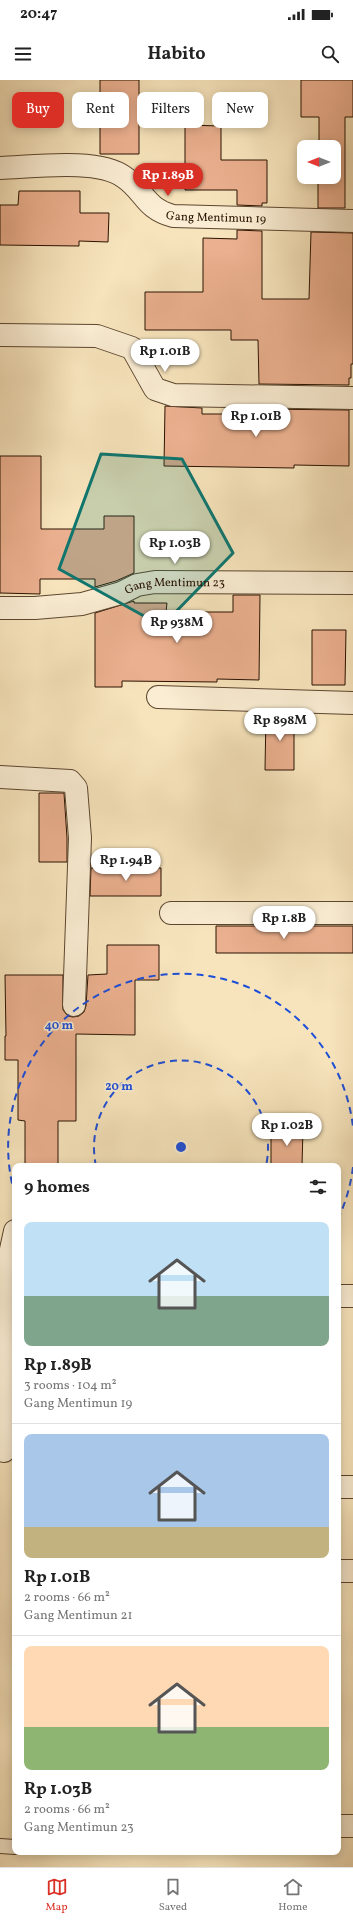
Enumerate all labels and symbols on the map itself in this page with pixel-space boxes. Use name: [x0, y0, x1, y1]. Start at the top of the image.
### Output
north arrow: [297, 140, 341, 184]
pin: Rp 1.89B: [127, 163, 209, 197]
street label: Gang Mentimun 19: [164, 207, 266, 228]
pin: Rp 1.01B: [124, 339, 206, 373]
pin: Rp 1.01B: [215, 404, 297, 438]
pin: Rp 1.03B: [134, 531, 216, 565]
street label: Gang Mentimun 23: [122, 575, 225, 599]
pin: Rp 938M: [140, 610, 214, 644]
pin: Rp 898M: [243, 708, 317, 742]
pin: Rp 1.94B: [85, 848, 167, 882]
pin: Rp 1.8B: [247, 906, 321, 940]
text: 40 m: [45, 1018, 74, 1034]
text: 20 m: [105, 1079, 133, 1095]
pin: Rp 1.02B: [246, 1113, 328, 1147]
centre of rings: [174, 1140, 188, 1154]

